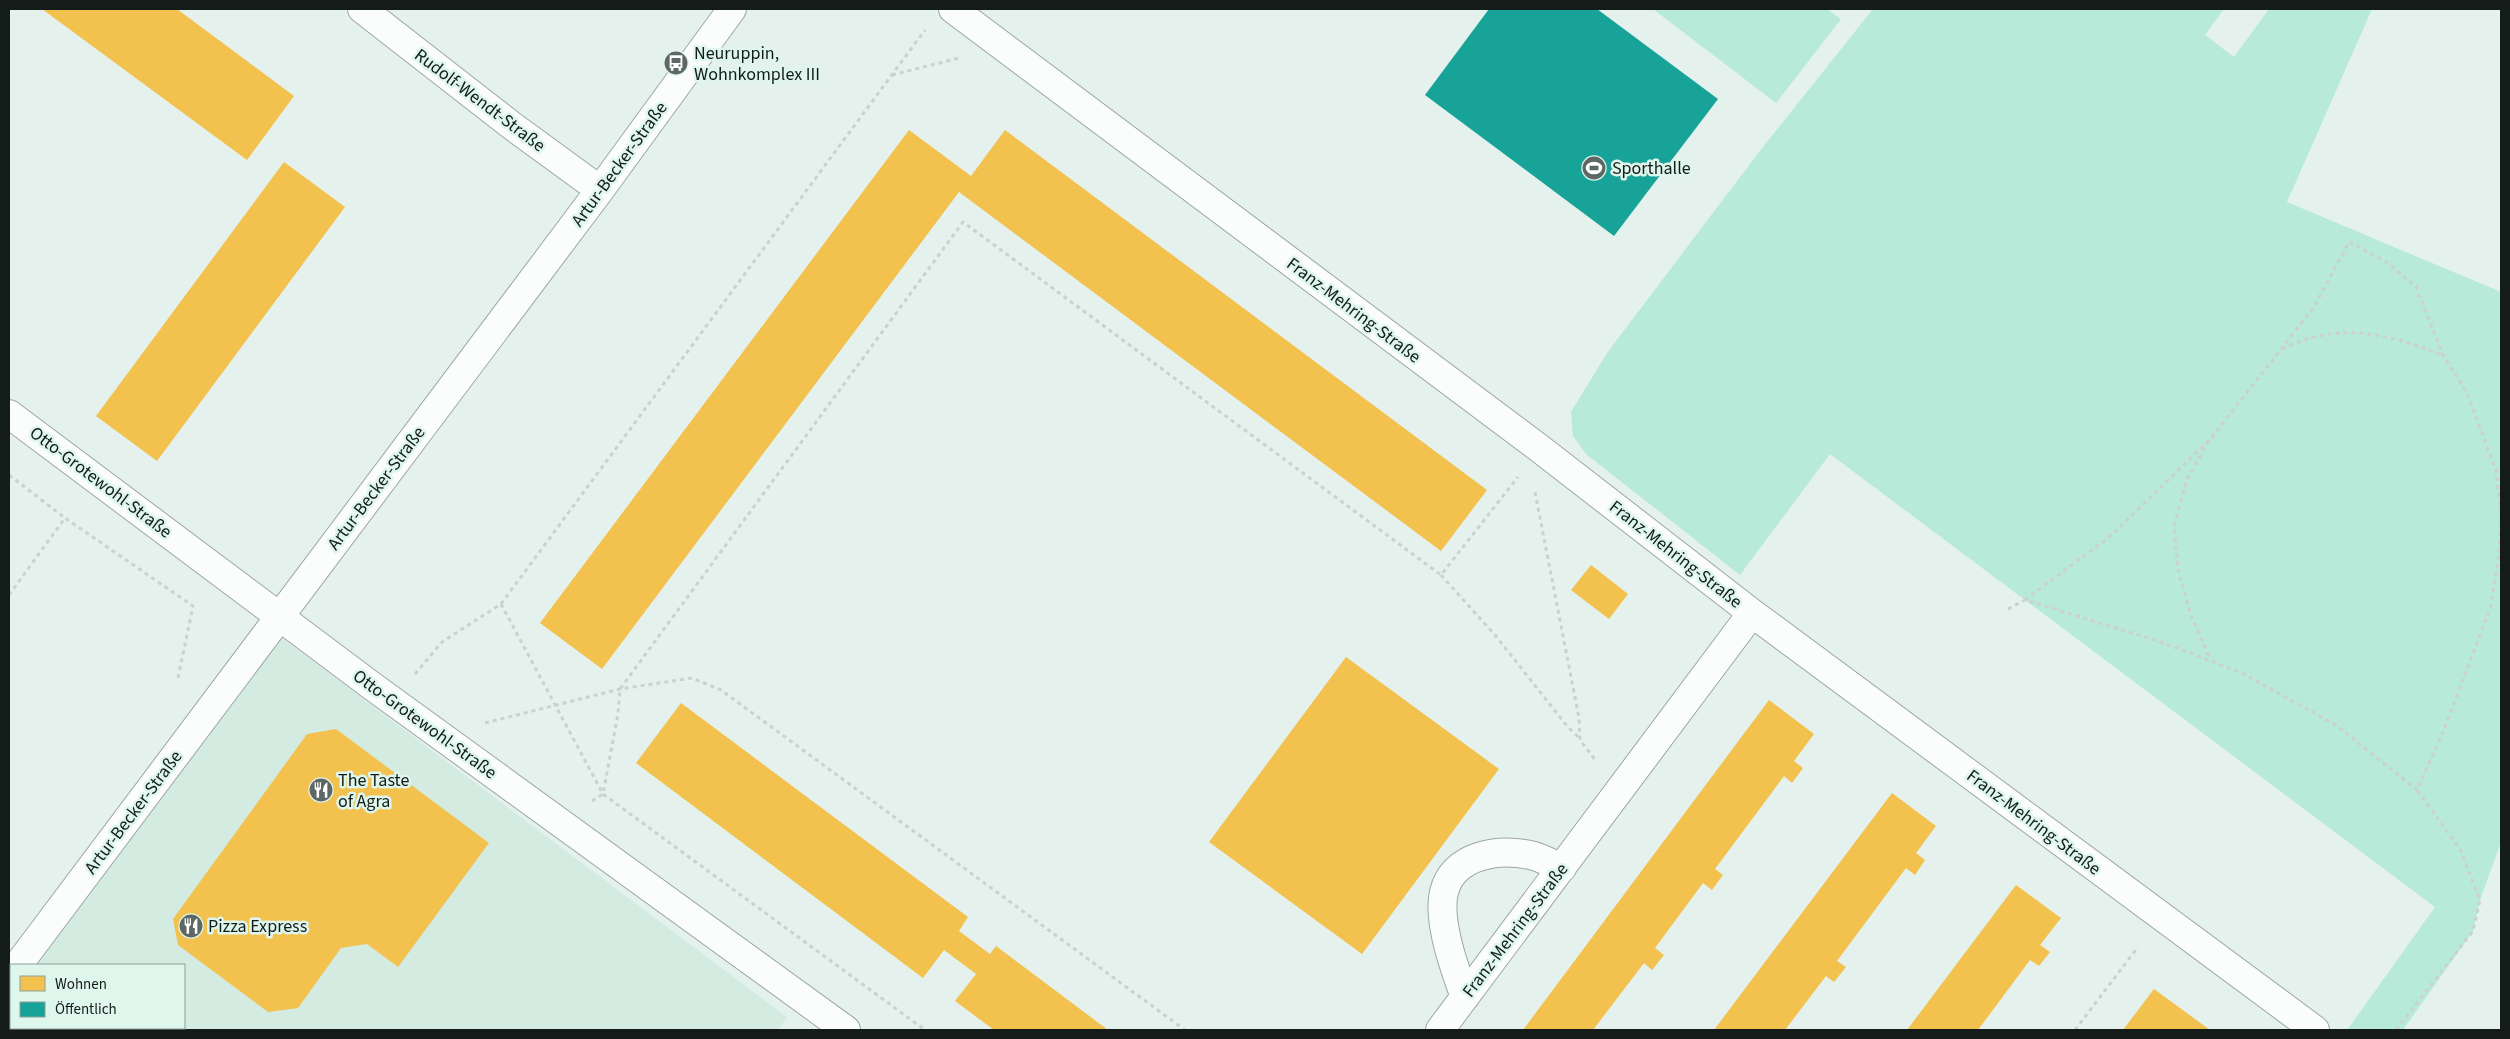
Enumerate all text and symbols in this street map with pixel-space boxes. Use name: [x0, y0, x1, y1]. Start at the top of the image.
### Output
place label: Neuruppin, Wohnkomplex III: [694, 41, 820, 87]
street label: Rudolf-Wendt-Straße: [409, 43, 550, 158]
bus stop icon: Neuruppin, Wohnkomplex III: [663, 50, 689, 76]
street label: Artur-Becker-Straße: [565, 97, 673, 232]
sports icon: Sporthalle: [1581, 155, 1607, 181]
place label: Sporthalle: [1612, 156, 1691, 181]
street label: Franz-Mehring-Straße: [1281, 252, 1426, 369]
street label: Otto-Grotewohl-Straße: [24, 421, 177, 544]
street label: Artur-Becker-Straße: [322, 421, 431, 555]
street label: Franz-Mehring-Straße: [1604, 495, 1747, 614]
street label: Otto-Grotewohl-Straße: [348, 664, 502, 785]
street label: Artur-Becker-Straße: [79, 745, 188, 879]
street label: Franz-Mehring-Straße: [1961, 764, 2106, 881]
place label: The Taste of Agra: [338, 768, 409, 814]
restaurant icon: The Taste of Agra: [308, 777, 334, 803]
street label: Franz-Mehring-Straße: [1457, 858, 1574, 1003]
restaurant icon: Pizza Express: [178, 913, 204, 939]
place label: Pizza Express: [208, 914, 307, 939]
legend: [10, 964, 185, 1029]
text: Wohnen: [55, 974, 107, 995]
text: Öffentlich: [55, 999, 117, 1020]

